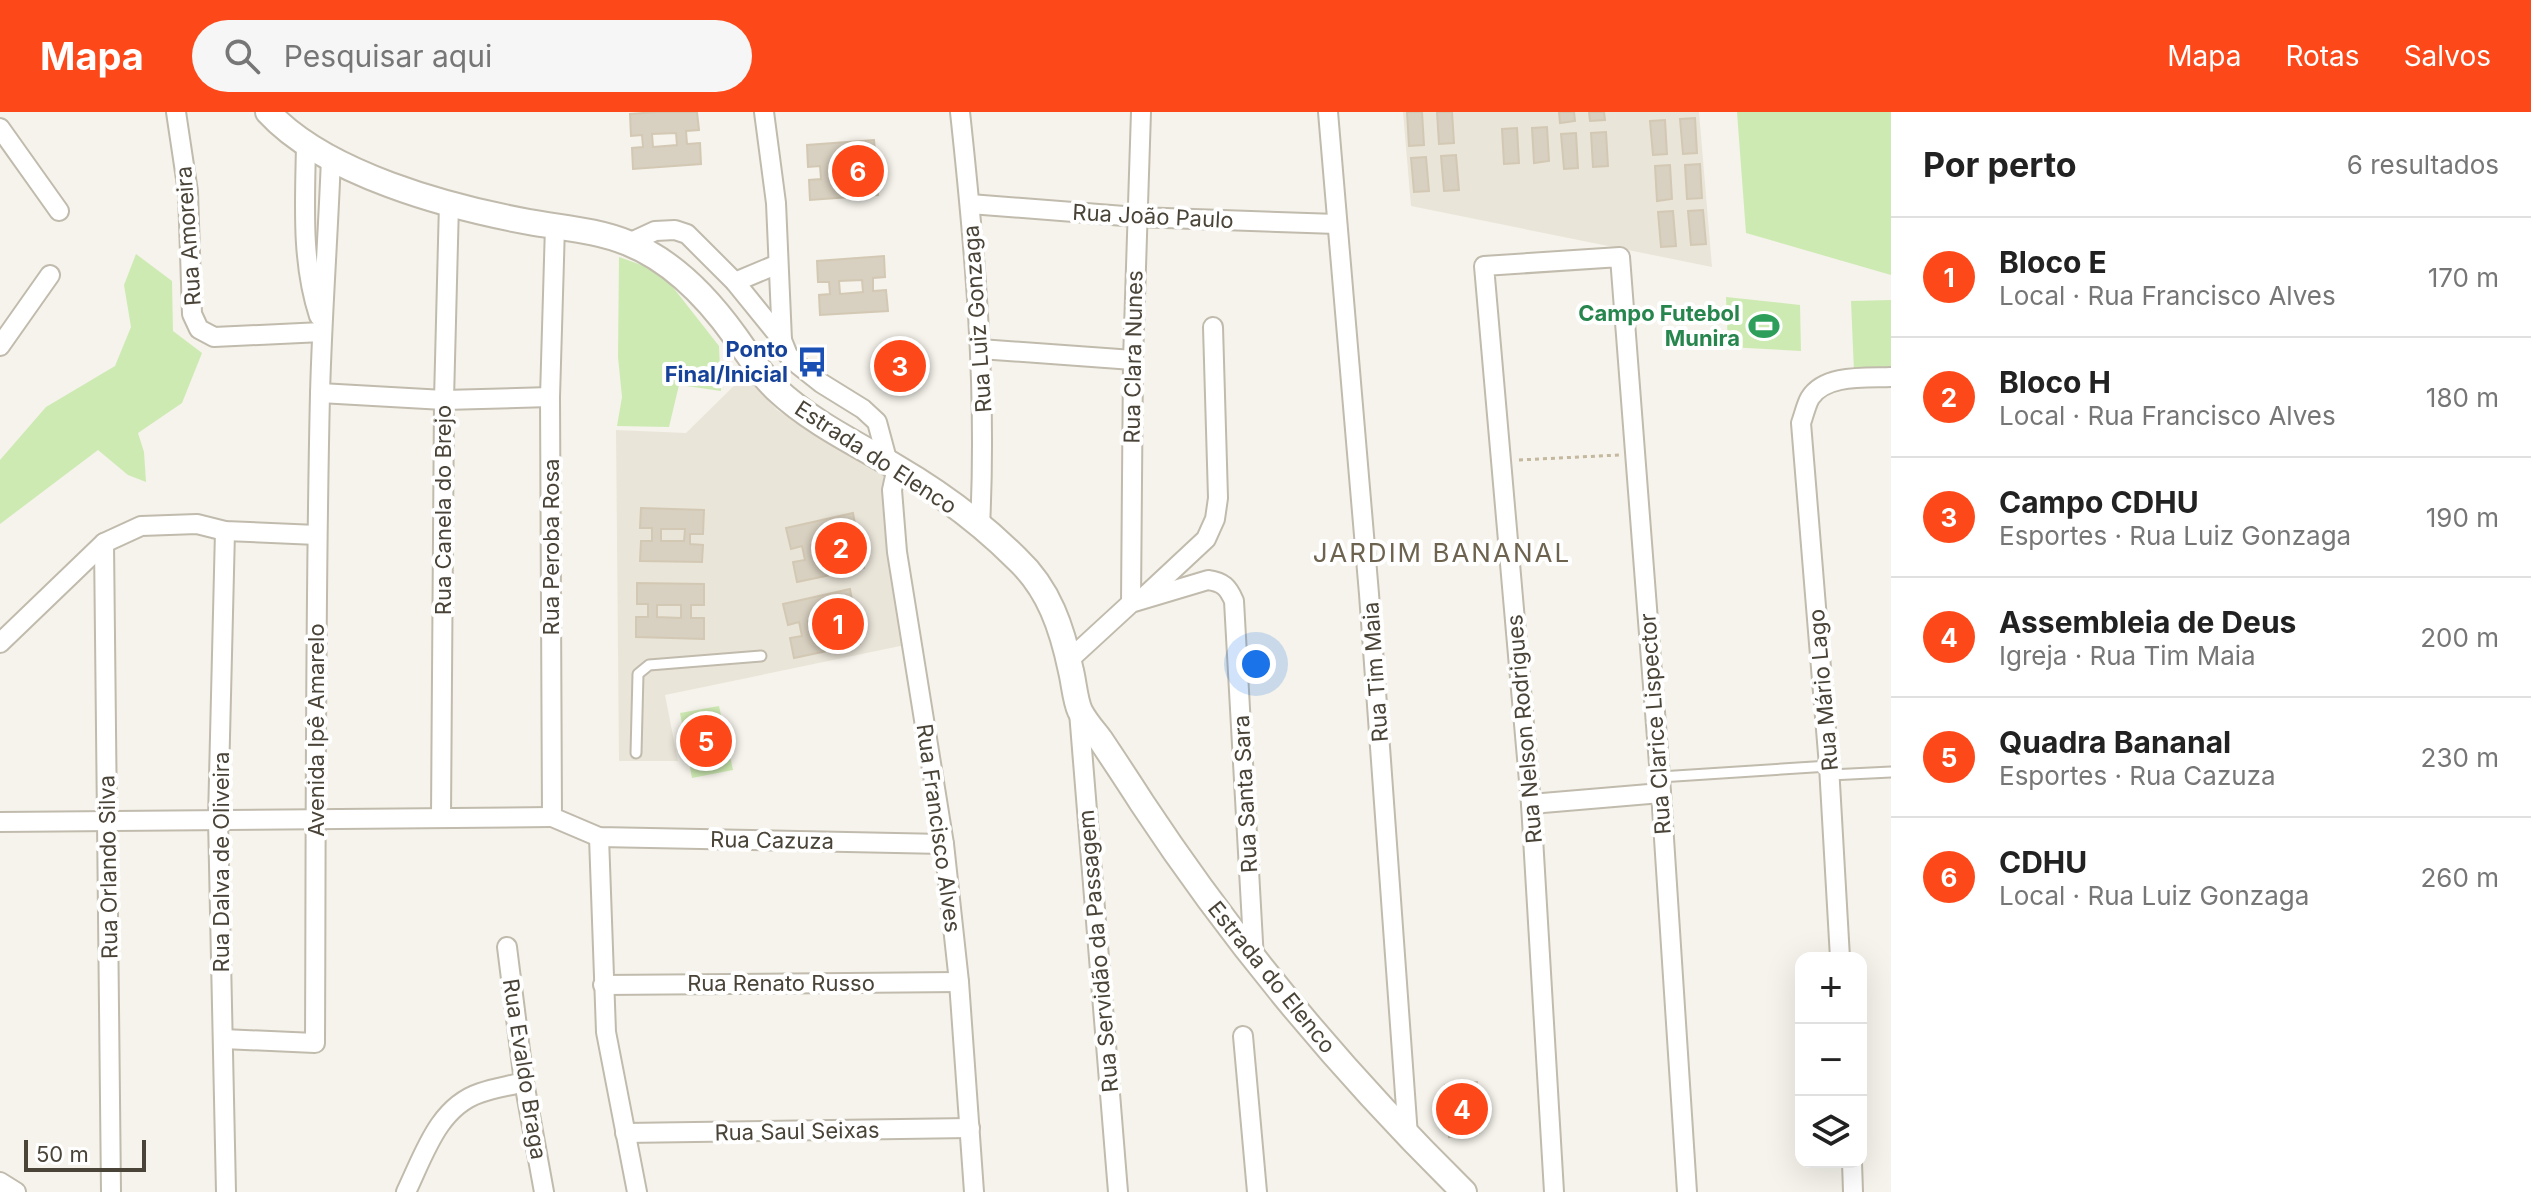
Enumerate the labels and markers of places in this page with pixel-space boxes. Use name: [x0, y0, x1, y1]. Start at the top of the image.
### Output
pin: 6: [832, 141, 884, 201]
place label: Campo Futebol Munira: [1578, 300, 1740, 351]
sports icon: Campo Futebol Munira: [1747, 309, 1781, 343]
place label: Ponto Final/Inicial: [665, 336, 788, 387]
pin: 3: [874, 336, 926, 396]
bus stop icon: Ponto Final/Inicial: [795, 345, 829, 379]
pin: 2: [815, 518, 867, 578]
pin: 1: [812, 594, 864, 654]
pin: 5: [680, 711, 732, 771]
pin: 4: [1436, 1079, 1488, 1139]

